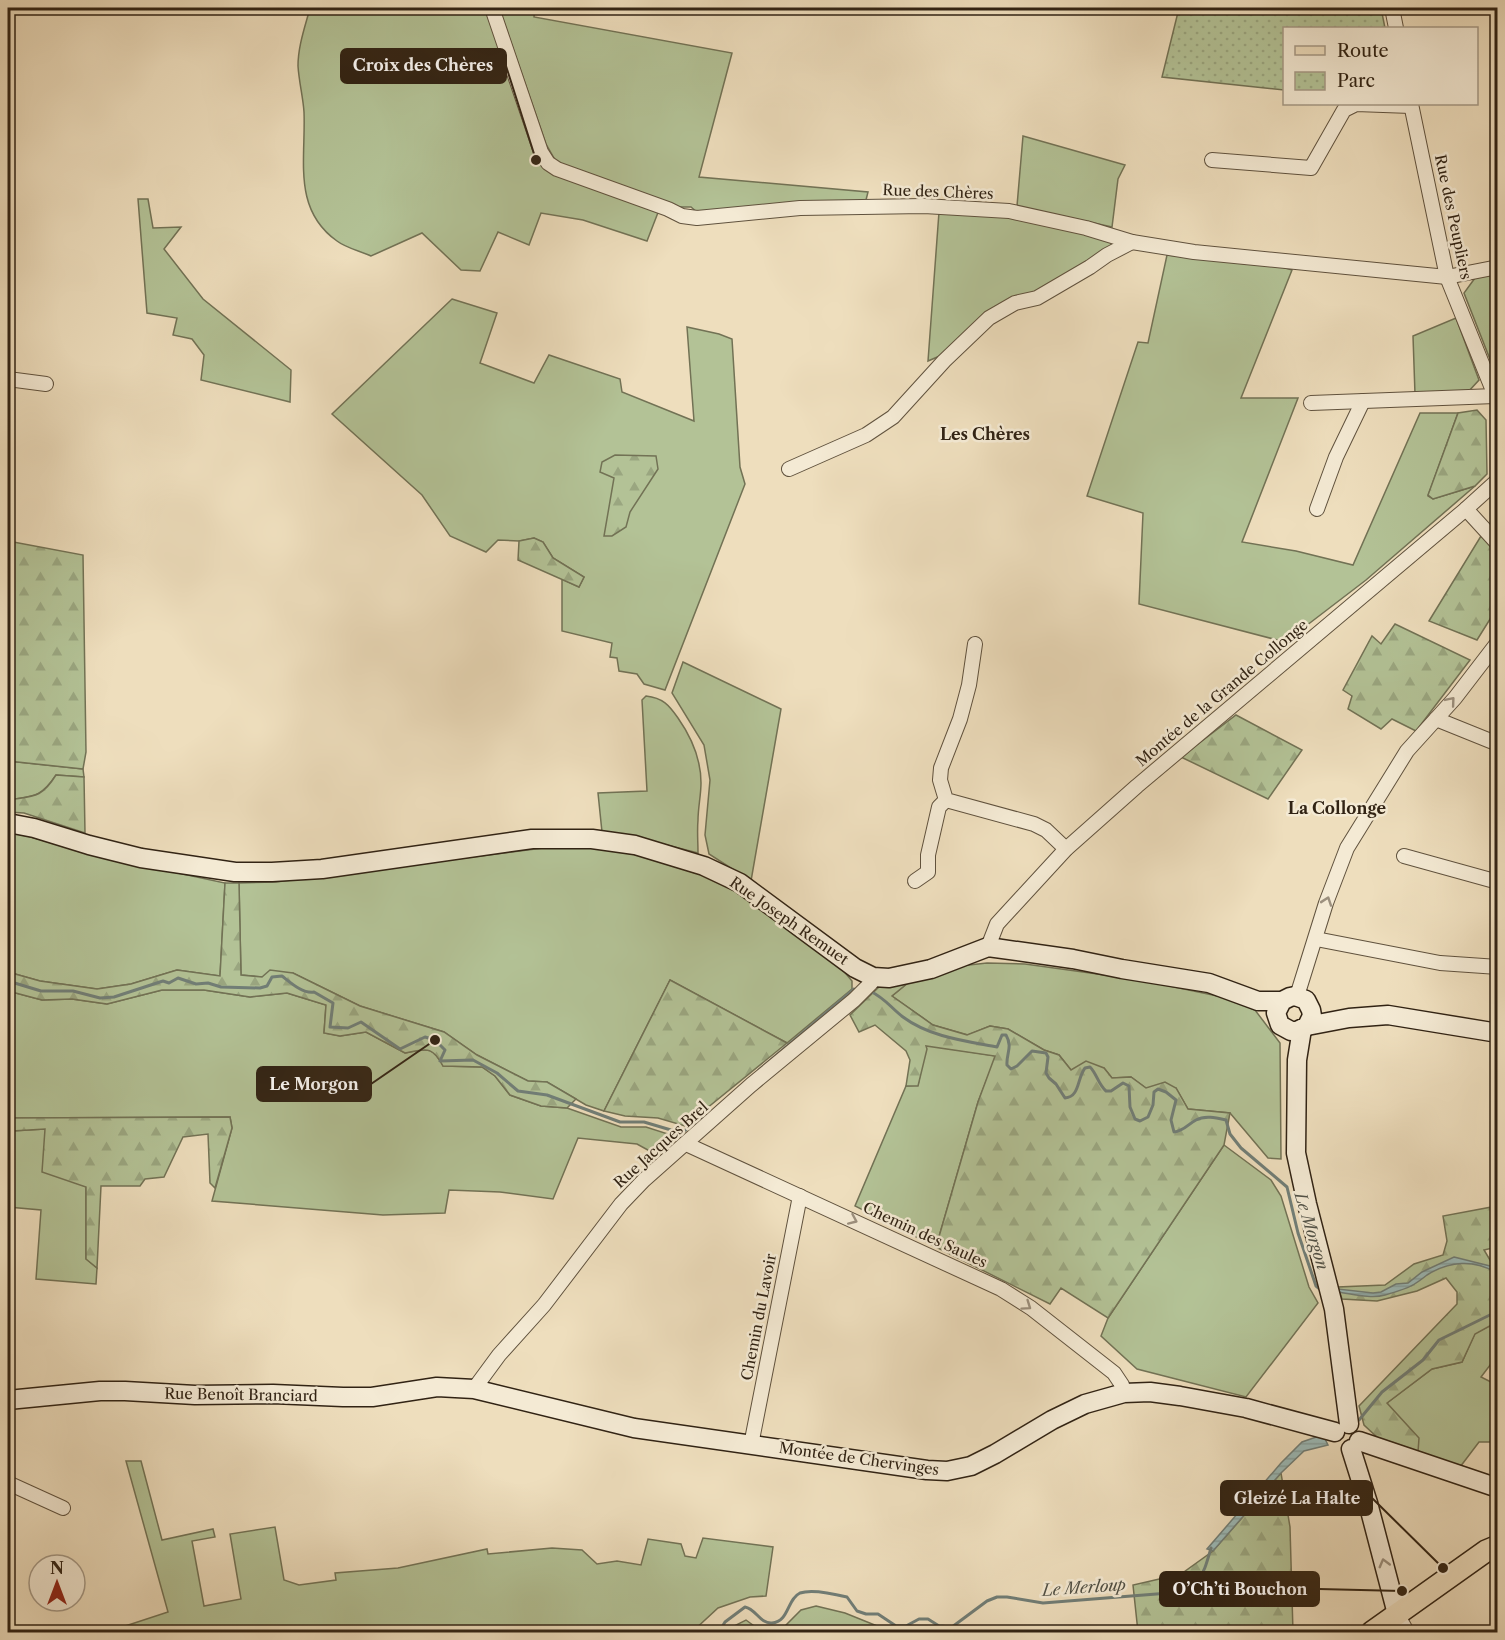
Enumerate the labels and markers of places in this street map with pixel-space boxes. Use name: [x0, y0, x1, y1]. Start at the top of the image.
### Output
callout: Croix des Chères: [341, 49, 506, 83]
callout: Le Morgon: [257, 1067, 371, 1101]
callout: Gleizé La Halte: [1221, 1481, 1372, 1515]
callout: O’Ch’ti Bouchon: [1160, 1572, 1319, 1606]

